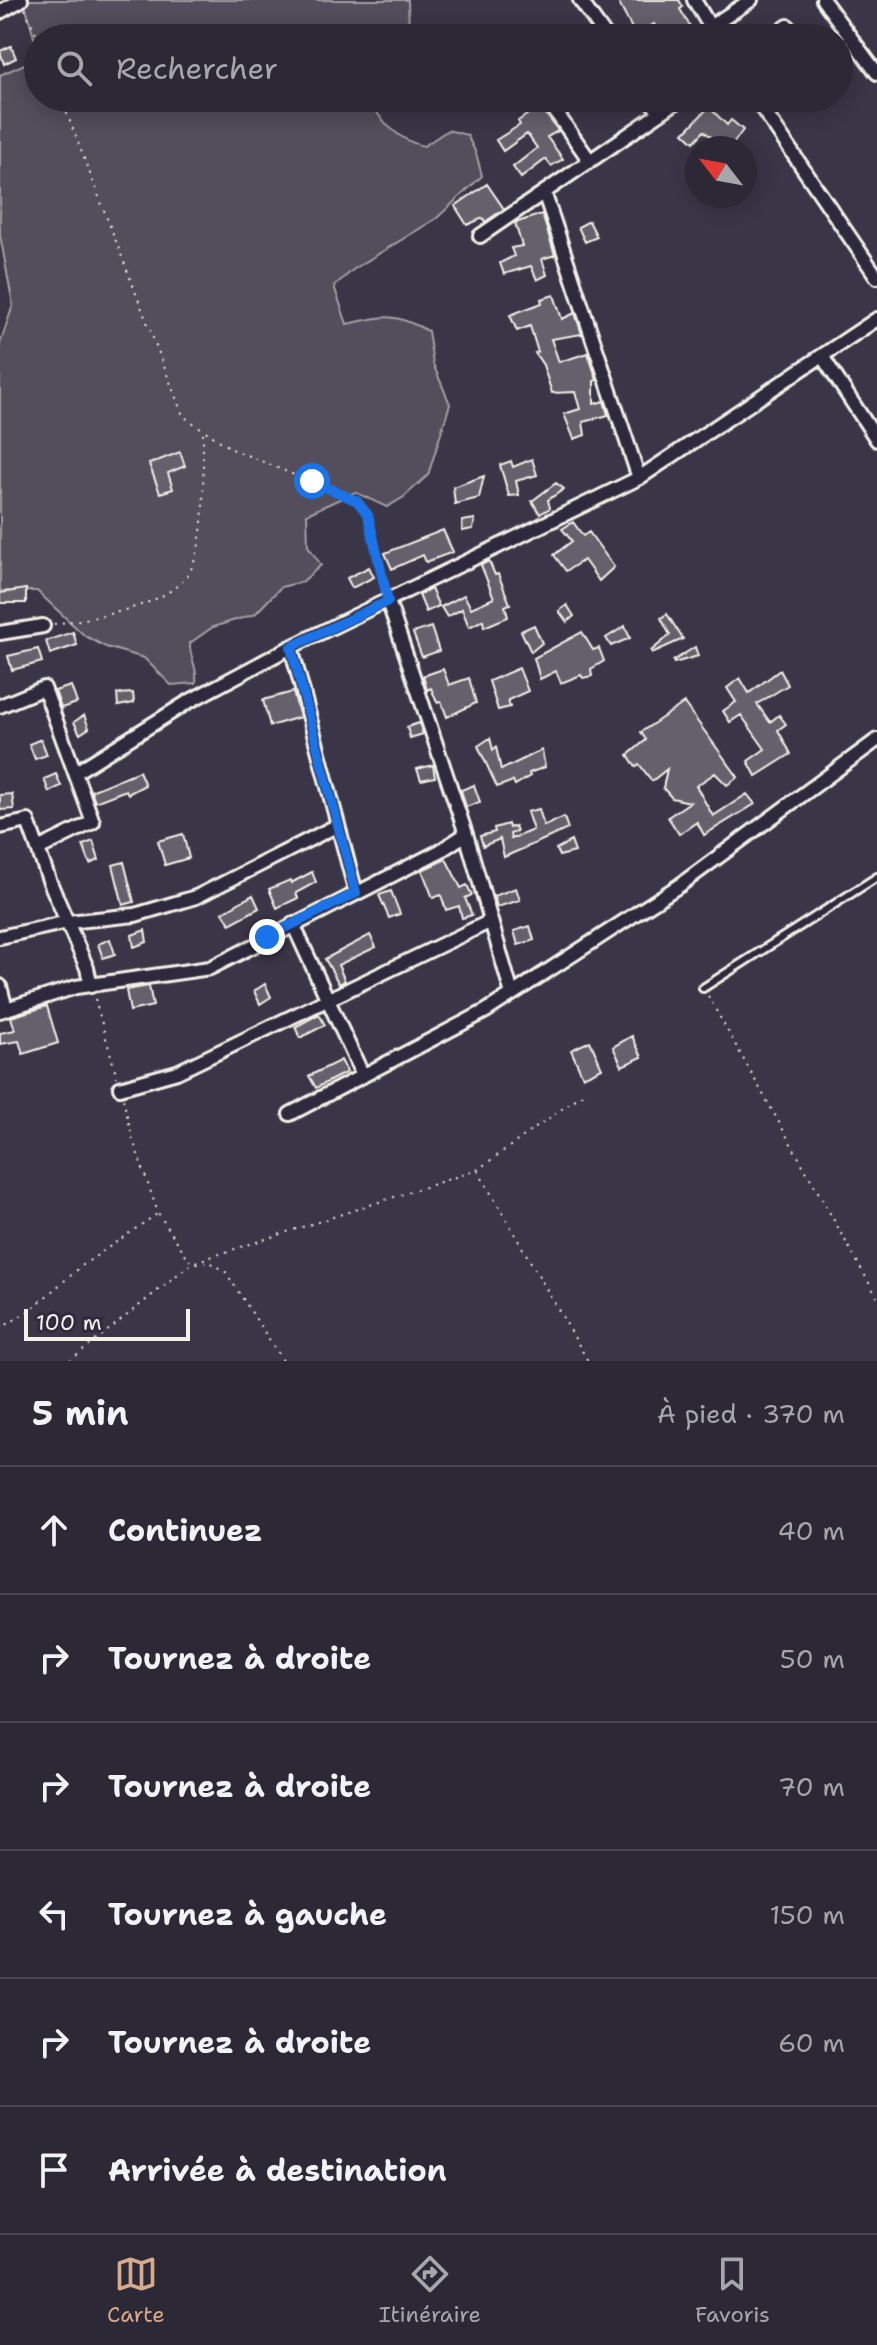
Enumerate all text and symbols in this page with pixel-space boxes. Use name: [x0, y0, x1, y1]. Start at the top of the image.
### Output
search box: [24, 24, 853, 112]
icon: search: [52, 46, 96, 90]
text: Rechercher: [116, 48, 278, 89]
north arrow: [685, 136, 757, 208]
route start: [294, 463, 330, 499]
route end: [249, 919, 285, 955]
scale bar: [24, 1305, 190, 1341]
text: 100 m: [36, 1308, 102, 1337]
text: 5 min: [32, 1390, 129, 1436]
text: À pied · 370 m: [657, 1396, 845, 1431]
icon: ahead: [32, 1508, 76, 1552]
text: Continuez: [108, 1510, 263, 1551]
text: 40 m: [778, 1513, 845, 1548]
icon: right: [32, 1636, 76, 1680]
text: Tournez à droite: [108, 1638, 371, 1679]
text: 50 m: [780, 1641, 845, 1676]
icon: right: [32, 1764, 76, 1808]
text: Tournez à droite: [108, 1766, 371, 1807]
text: 70 m: [778, 1769, 845, 1804]
icon: left: [32, 1892, 76, 1936]
text: Tournez à gauche: [108, 1894, 387, 1935]
text: 150 m: [769, 1897, 845, 1932]
icon: right: [32, 2020, 76, 2064]
text: Tournez à droite: [108, 2022, 371, 2063]
text: 60 m: [778, 2025, 845, 2060]
icon: arrive: [32, 2148, 76, 2192]
text: Arrivée à destination: [108, 2150, 447, 2191]
tab: Carte: [107, 2252, 165, 2329]
tab: Itinéraire: [379, 2252, 481, 2329]
tab: Favoris: [695, 2252, 770, 2329]

